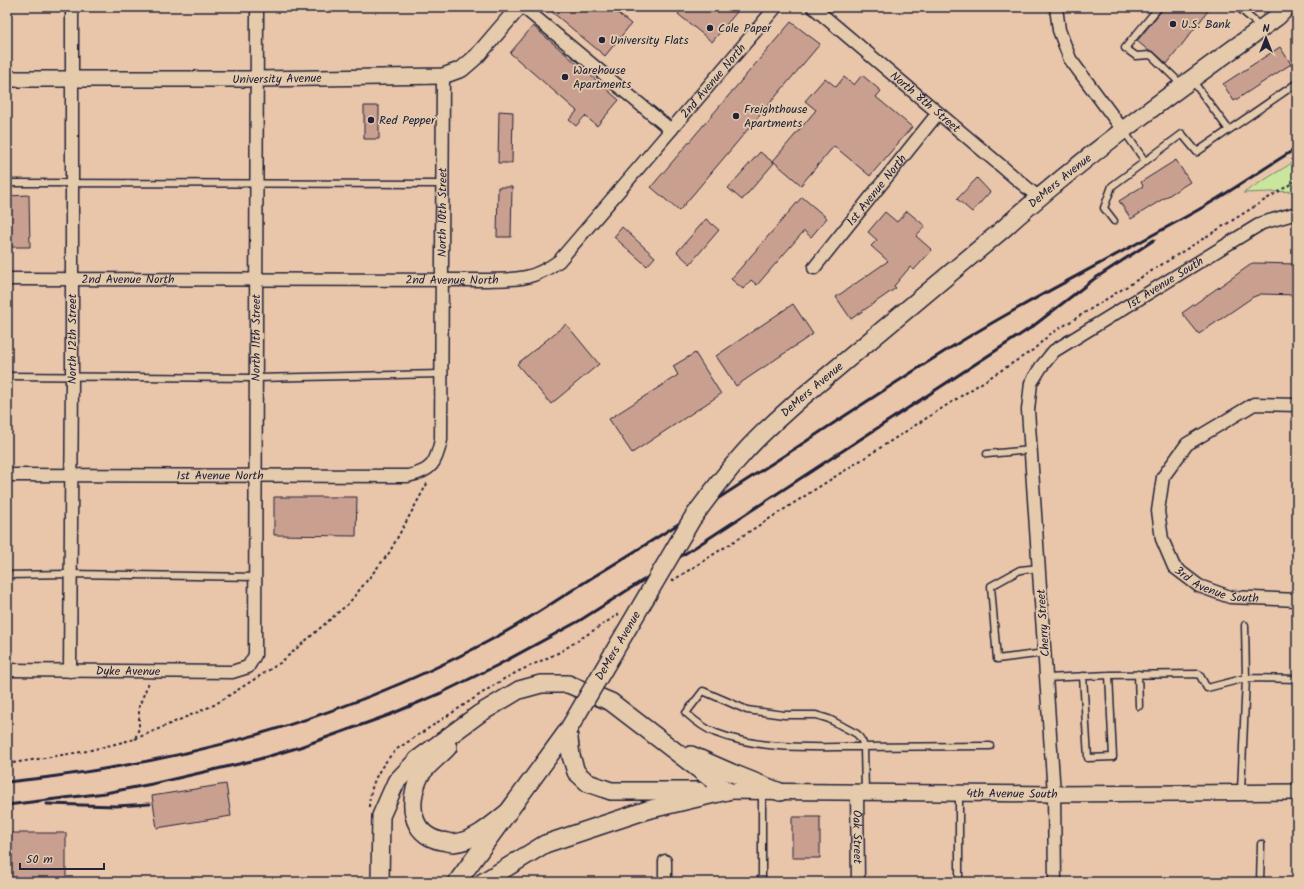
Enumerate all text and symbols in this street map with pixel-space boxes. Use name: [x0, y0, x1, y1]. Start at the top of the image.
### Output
place label: U.S. Bank: [1181, 15, 1231, 34]
north arrow: [1246, 18, 1286, 58]
place label: Cole Paper: [718, 19, 772, 38]
marker: U.S. Bank: [1168, 19, 1178, 29]
text: N: [1263, 20, 1270, 38]
marker: Cole Paper: [705, 23, 715, 33]
place label: University Flats: [610, 31, 689, 50]
marker: University Flats: [597, 35, 607, 45]
street label: 2nd Avenue North: [676, 40, 751, 123]
place label: Warehouse Apartments: [573, 61, 631, 94]
street label: North 8th Street: [886, 67, 965, 138]
street label: University Avenue: [232, 69, 322, 89]
marker: Warehouse Apartments: [560, 72, 570, 82]
place label: Freighthouse Apartments: [744, 100, 808, 133]
place label: Red Pepper: [379, 111, 436, 130]
marker: Freighthouse Apartments: [731, 111, 741, 121]
marker: Red Pepper: [366, 115, 376, 125]
street label: DeMers Avenue: [1024, 149, 1096, 213]
street label: 1st Avenue North: [842, 150, 912, 230]
street label: North 10th Street: [433, 167, 452, 257]
street label: 1st Avenue South: [1123, 252, 1208, 314]
street label: 2nd Avenue North: [81, 270, 175, 289]
street label: 2nd Avenue North: [405, 271, 499, 290]
street label: North 12th Street: [63, 293, 82, 384]
street label: North 11th Street: [247, 294, 266, 381]
street label: DeMers Avenue: [777, 357, 848, 422]
street label: 1st Avenue North: [176, 466, 264, 486]
street label: 3rd Avenue South: [1170, 562, 1259, 608]
street label: Cherry Street: [1032, 588, 1055, 657]
street label: DeMers Avenue: [590, 607, 646, 684]
street label: Dyke Avenue: [96, 662, 161, 681]
street label: 4th Avenue South: [966, 784, 1058, 804]
street label: Oak Street: [847, 810, 867, 864]
scale bar: [20, 845, 104, 871]
text: 50 m: [26, 850, 53, 869]

